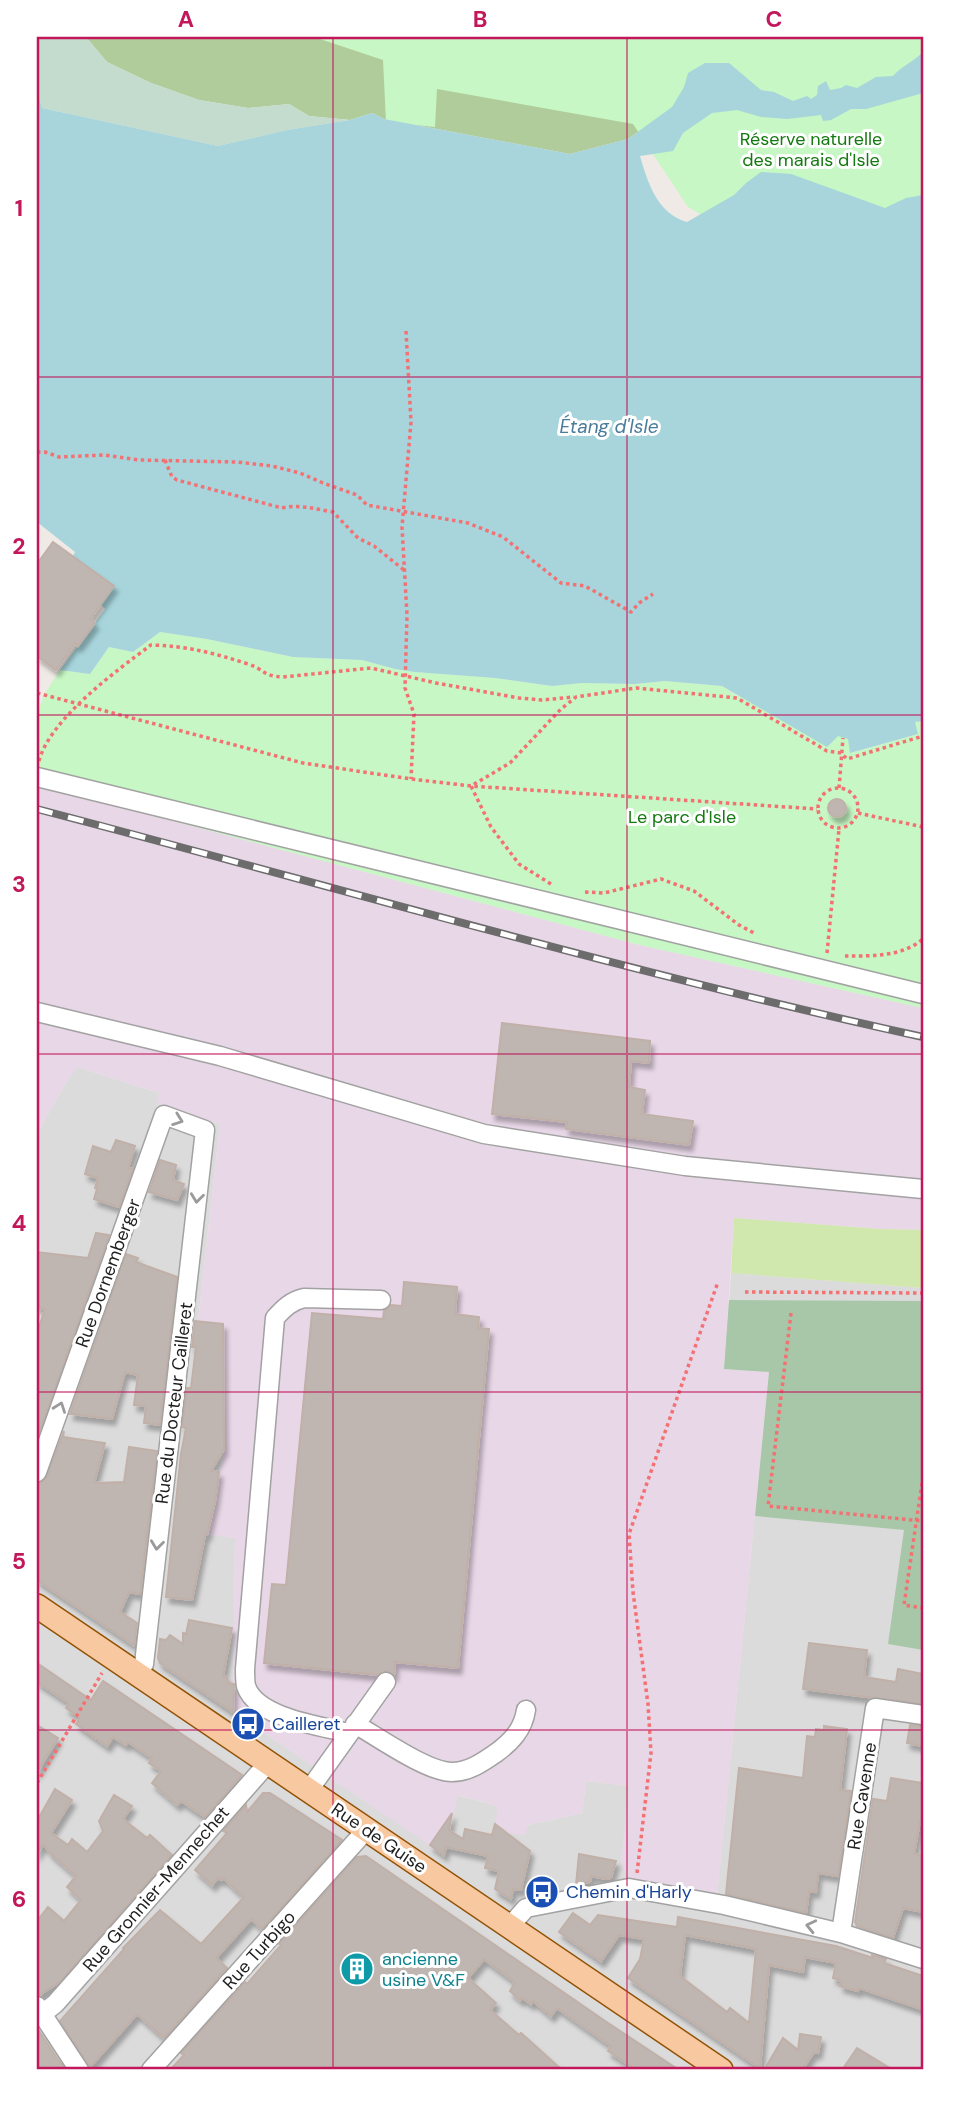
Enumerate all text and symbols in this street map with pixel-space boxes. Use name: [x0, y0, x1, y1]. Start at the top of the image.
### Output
text: A: [178, 4, 194, 34]
text: B: [473, 4, 487, 34]
text: C: [766, 4, 782, 34]
park label: Réserve naturelle des marais d'Isle: [740, 127, 882, 172]
text: 1: [15, 193, 23, 223]
water label: Étang d'Isle: [559, 414, 659, 439]
text: 2: [12, 531, 26, 561]
park label: Le parc d'Isle: [628, 805, 736, 829]
text: 3: [12, 869, 26, 899]
one-way arrow: [172, 1112, 184, 1126]
one-way arrow: [190, 1192, 205, 1204]
street label: Rue Dornemberger: [70, 1195, 146, 1351]
text: 4: [12, 1208, 27, 1238]
street label: Rue du Docteur Cailleret: [150, 1301, 198, 1505]
one-way arrow: [52, 1402, 66, 1414]
one-way arrow: [150, 1540, 165, 1551]
text: 5: [12, 1546, 26, 1576]
bus stop icon: Cailleret: [229, 1705, 267, 1743]
place label: Cailleret: [272, 1712, 341, 1736]
street label: Rue Cavenne: [842, 1741, 882, 1851]
street label: Rue de Guise: [327, 1797, 431, 1879]
street label: Rue Gronnier-Mennechet: [77, 1801, 235, 1977]
bus stop icon: Chemin d'Harly: [523, 1873, 561, 1911]
place label: Chemin d'Harly: [566, 1880, 692, 1904]
text: 6: [12, 1884, 26, 1914]
street label: Rue Turbigo: [217, 1906, 301, 1994]
one-way arrow: [805, 1920, 817, 1934]
place label: ancienne usine V&F: [382, 1947, 465, 1992]
building icon: ancienne usine V&F: [338, 1950, 376, 1988]

